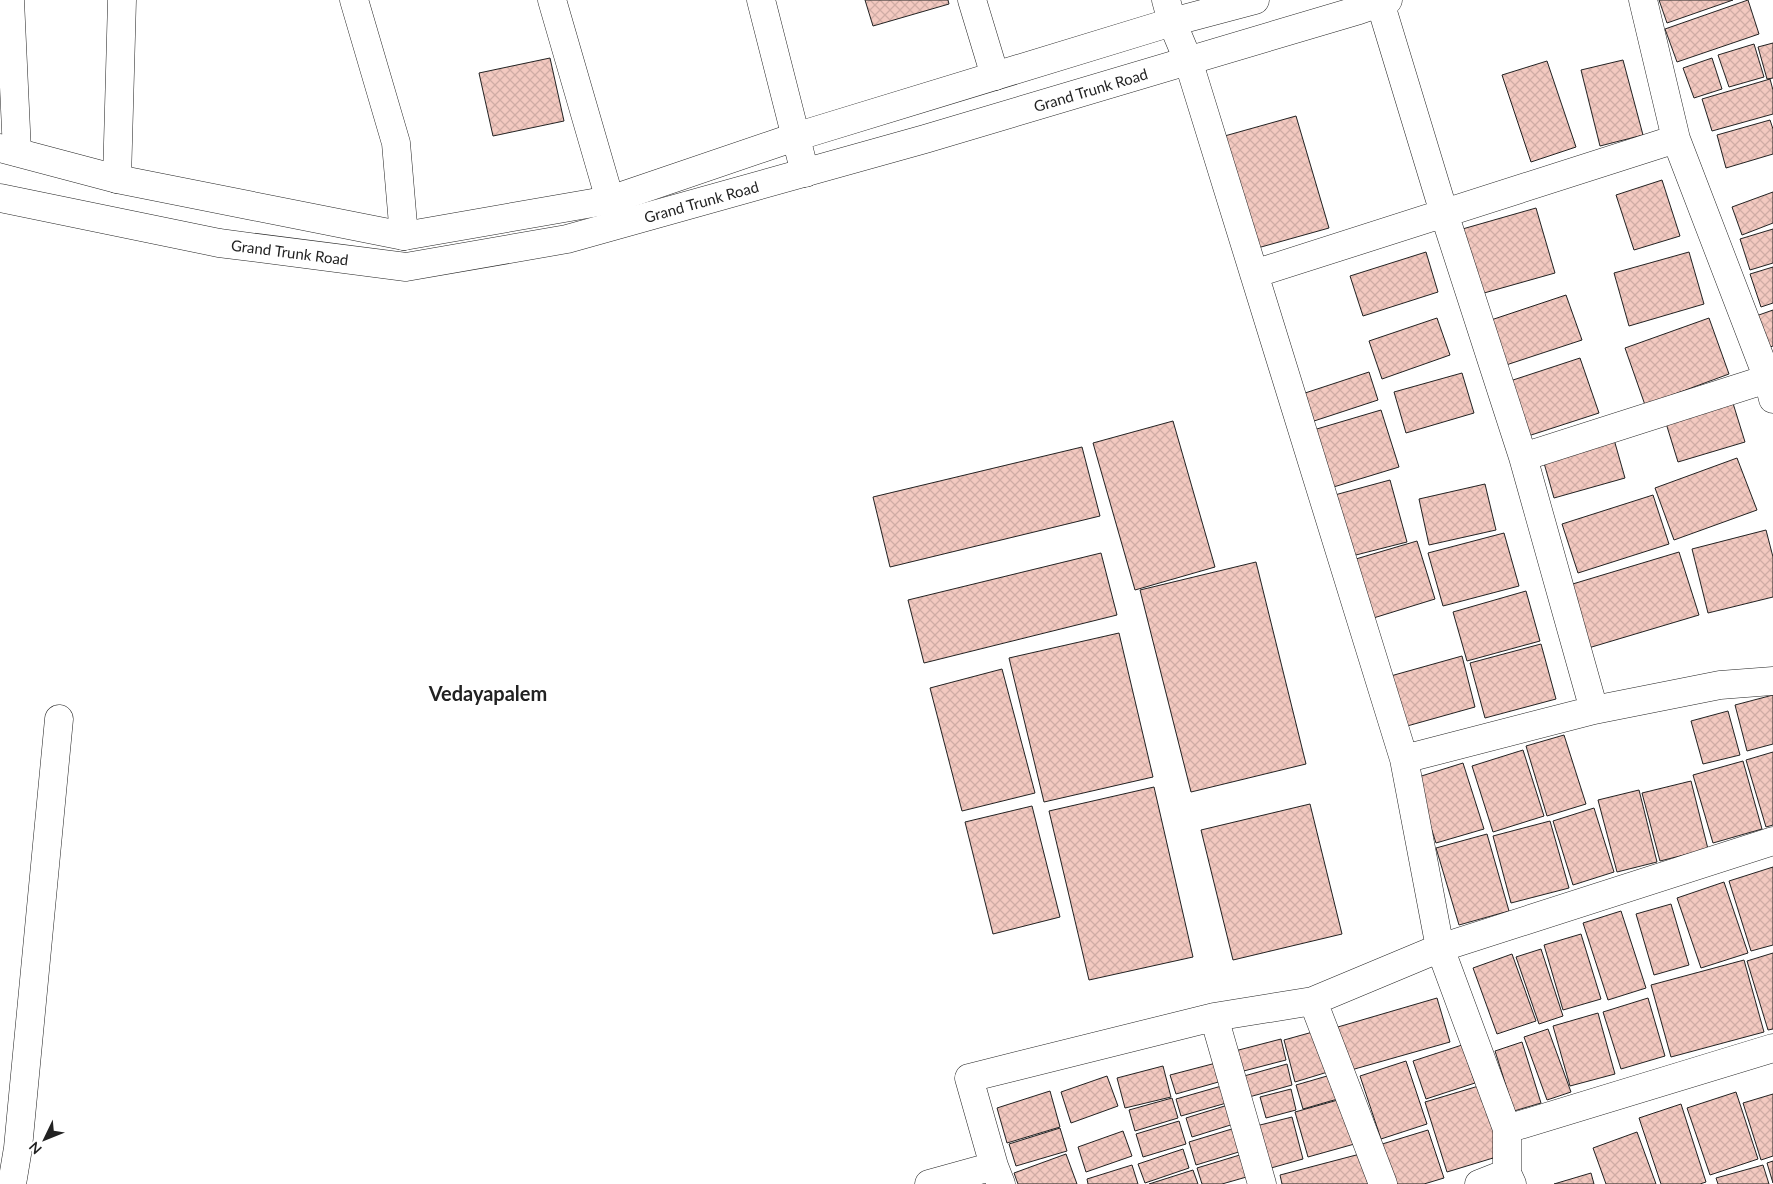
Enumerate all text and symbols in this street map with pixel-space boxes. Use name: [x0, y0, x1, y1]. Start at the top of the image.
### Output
street label: Grand Trunk Road: [1031, 64, 1150, 115]
street label: Grand Trunk Road: [642, 177, 761, 226]
street label: Grand Trunk Road: [230, 236, 350, 269]
district label: Vedayapalem: [428, 681, 547, 705]
north arrow: [20, 1114, 70, 1164]
text: N: [25, 1138, 45, 1158]

